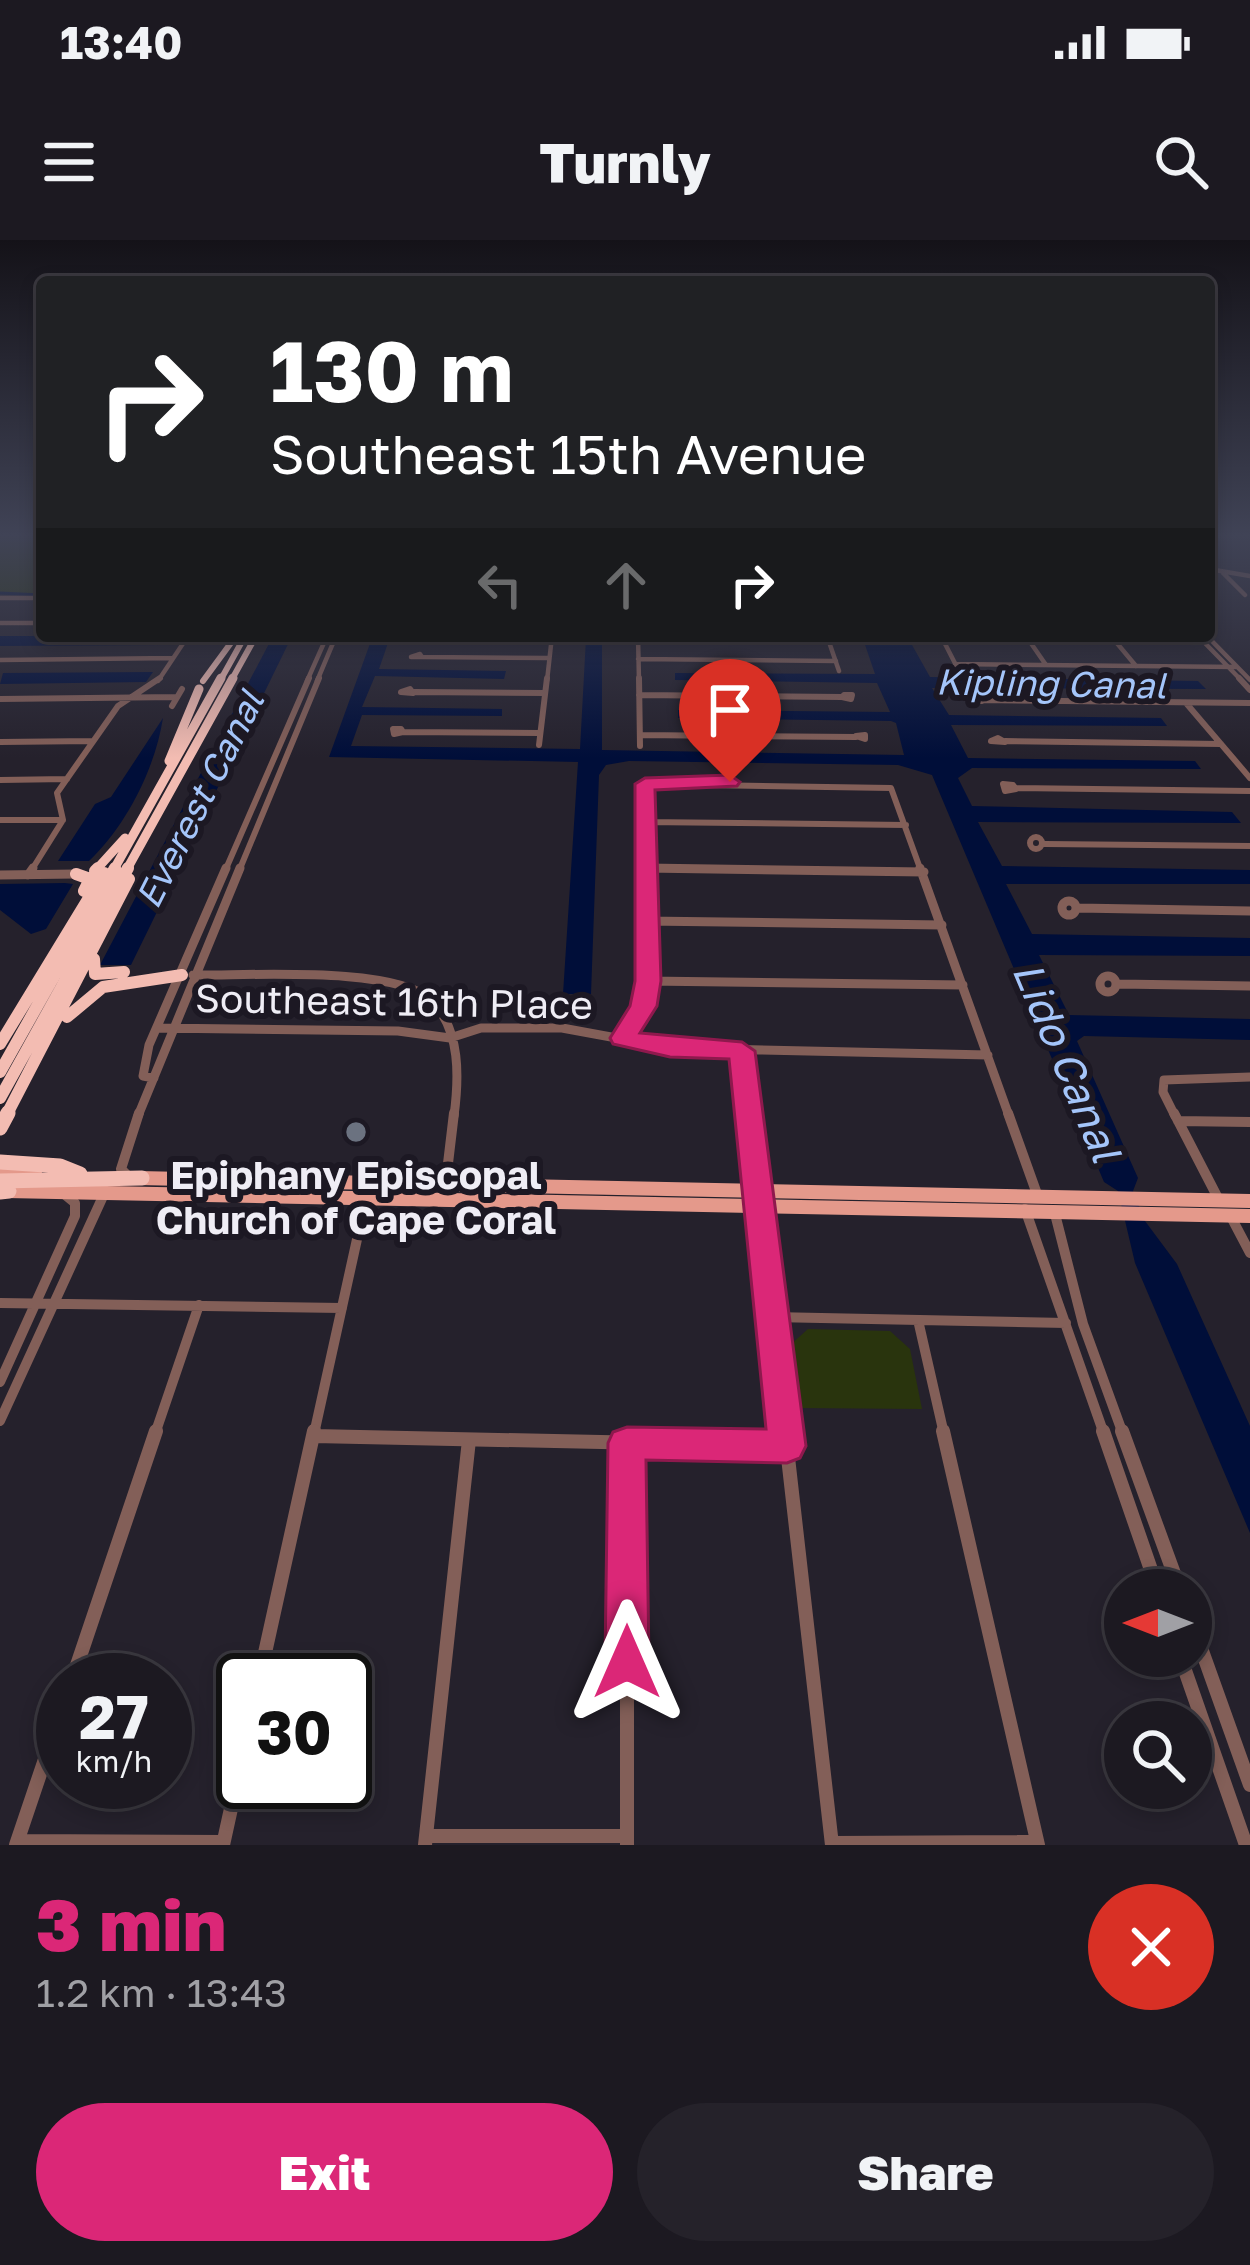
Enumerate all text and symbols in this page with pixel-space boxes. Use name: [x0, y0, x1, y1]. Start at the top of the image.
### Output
text: 13:40: [60, 15, 182, 69]
icon: menu: [36, 129, 102, 195]
icon: search: [1148, 129, 1214, 195]
text: Turnly: [539, 130, 711, 195]
text: 130 m: [270, 320, 514, 420]
icon: right: [72, 324, 228, 480]
text: Southeast 15th Avenue: [270, 421, 866, 486]
icon: left: [467, 552, 533, 618]
icon: ahead: [593, 552, 659, 618]
icon: right: [719, 552, 785, 618]
pin: [679, 659, 781, 782]
water label: Kipling Canal: [936, 659, 1168, 707]
icon: arrive: [697, 677, 763, 743]
water label: Everest Canal: [126, 682, 273, 915]
water label: Lido Canal: [1004, 954, 1133, 1170]
street label: Southeast 16th Place: [195, 974, 593, 1028]
marker: Epiphany Episcopal Church of Cape Coral: [343, 1119, 369, 1145]
place label: Epiphany Episcopal Church of Cape Coral: [156, 1151, 556, 1243]
north arrow: [1104, 1569, 1212, 1677]
map controls: [1104, 1569, 1212, 1809]
position arrow: [564, 1599, 690, 1725]
speed limit sign: 30: [216, 1653, 372, 1809]
text: 27: [79, 1680, 149, 1752]
button: search: [1104, 1701, 1212, 1809]
text: km/h: [76, 1743, 152, 1779]
text: 3 min: [36, 1880, 226, 1967]
button: close: [1088, 1884, 1214, 2010]
text: 1.2 km · 13:43: [36, 1969, 287, 2016]
button: Exit: [36, 2103, 613, 2241]
button: Share: [637, 2103, 1214, 2241]

